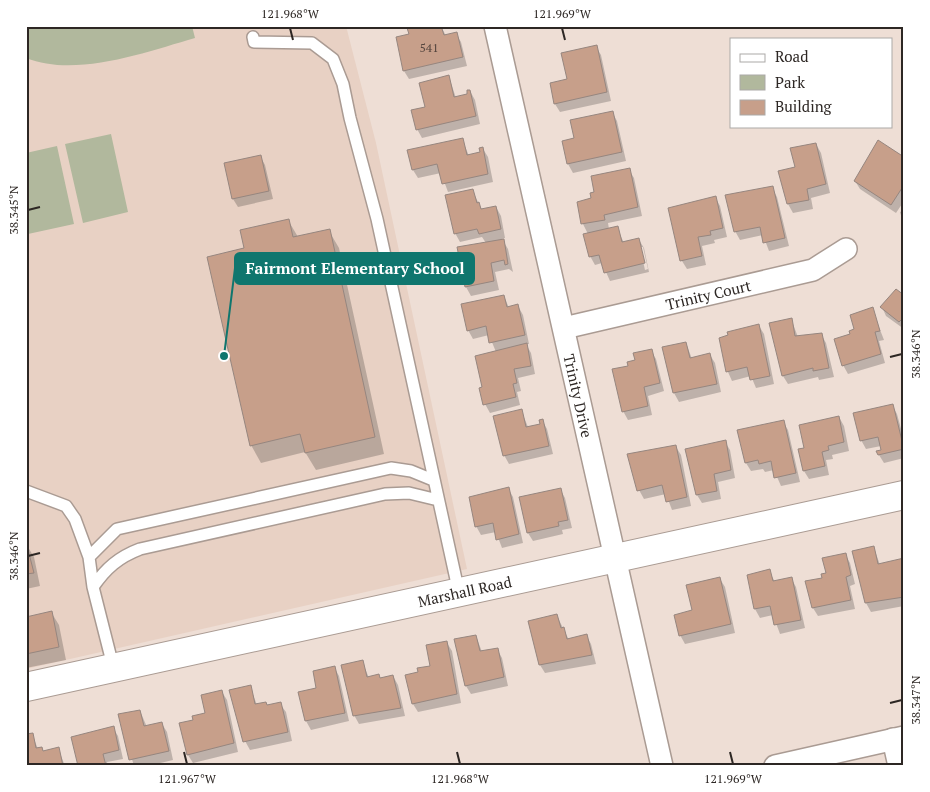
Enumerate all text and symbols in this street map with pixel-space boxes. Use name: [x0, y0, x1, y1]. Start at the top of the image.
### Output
text: 121.968°W: [261, 6, 320, 21]
text: 121.969°W: [533, 6, 592, 21]
legend: [730, 38, 892, 128]
house number: 541: [419, 40, 439, 55]
text: Road: [775, 46, 808, 66]
text: Park: [775, 72, 805, 92]
text: Building: [775, 96, 833, 116]
text: 38.345°N: [6, 185, 21, 235]
callout: Fairmont Elementary School: [235, 253, 474, 284]
text: Fairmont Elementary School: [245, 257, 465, 279]
street label: Trinity Court: [664, 275, 753, 314]
text: 38.346°N: [908, 329, 923, 379]
street label: Trinity Drive: [559, 352, 598, 439]
text: 38.346°N: [6, 531, 21, 581]
street label: Marshall Road: [416, 571, 513, 611]
text: 38.347°N: [908, 675, 923, 725]
text: 121.967°W: [158, 771, 217, 786]
text: 121.968°W: [431, 771, 490, 786]
text: 121.969°W: [704, 771, 763, 786]

